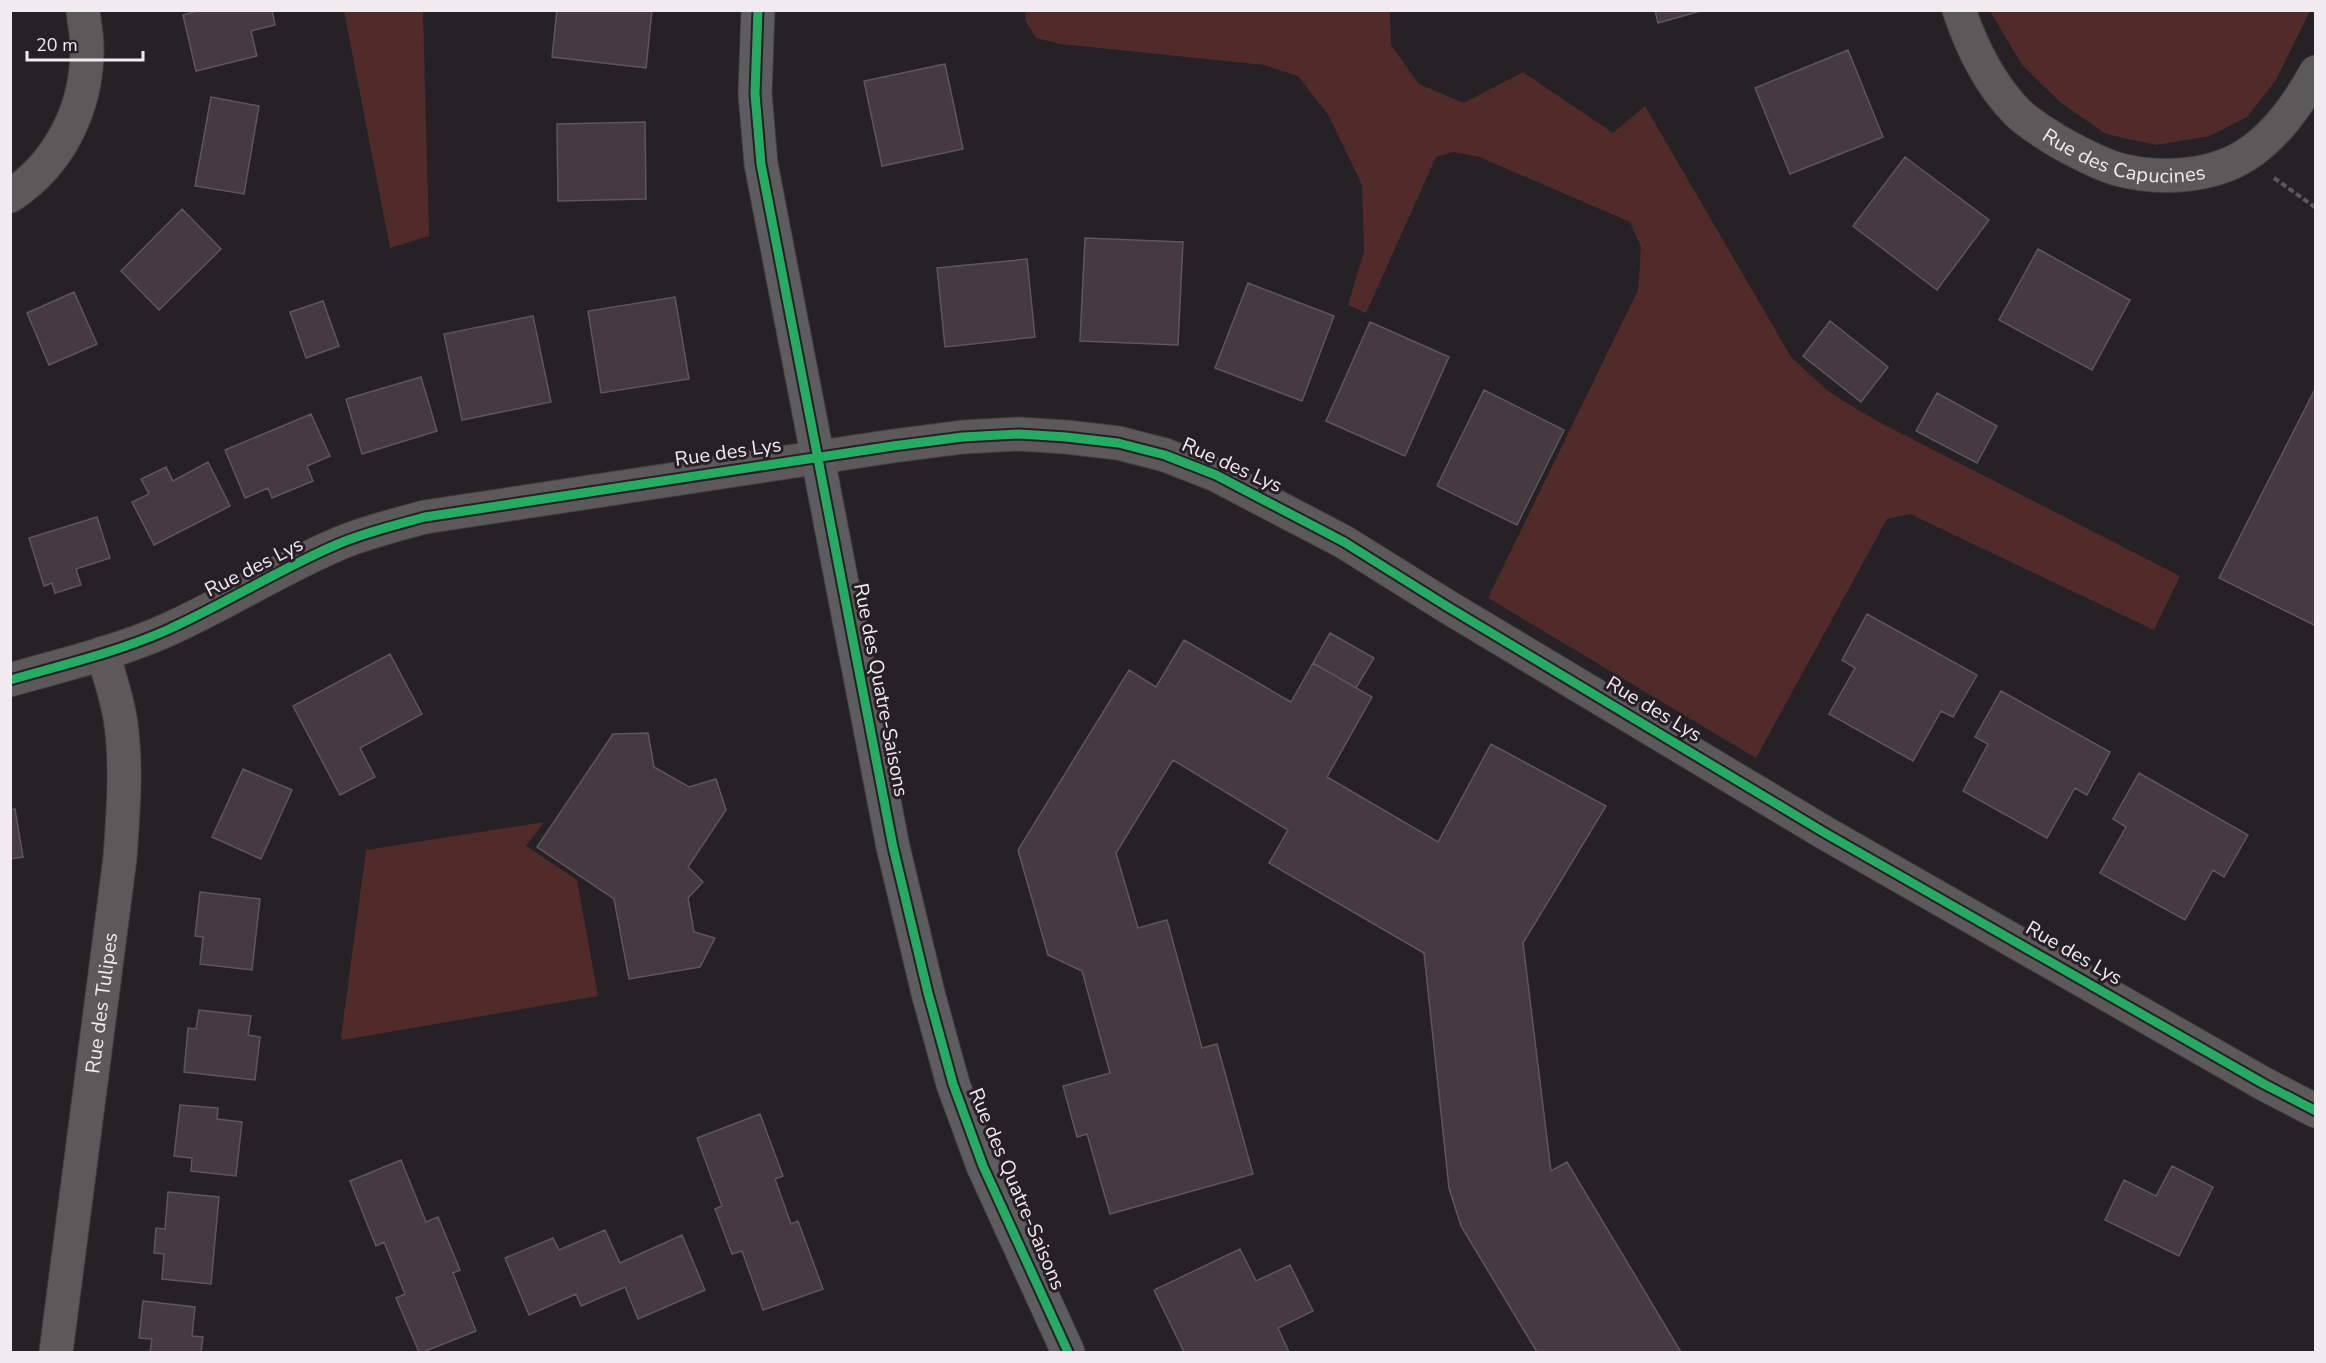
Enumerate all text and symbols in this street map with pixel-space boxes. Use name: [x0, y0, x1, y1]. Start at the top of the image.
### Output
scale bar: [27, 24, 142, 62]
text: 20 m: [36, 33, 78, 57]
street label: Rue des Capucines: [2038, 122, 2207, 189]
street label: Rue des Lys: [673, 431, 783, 473]
street label: Rue des Lys: [1178, 431, 1286, 499]
street label: Rue des Lys: [200, 531, 308, 603]
street label: Rue des Quatre-Saisons: [847, 581, 915, 799]
street label: Rue des Lys: [1601, 670, 1707, 748]
street label: Rue des Lys: [2021, 915, 2127, 991]
street label: Rue des Tulipes: [79, 931, 124, 1075]
street label: Rue des Quatre-Saisons: [962, 1084, 1072, 1294]

